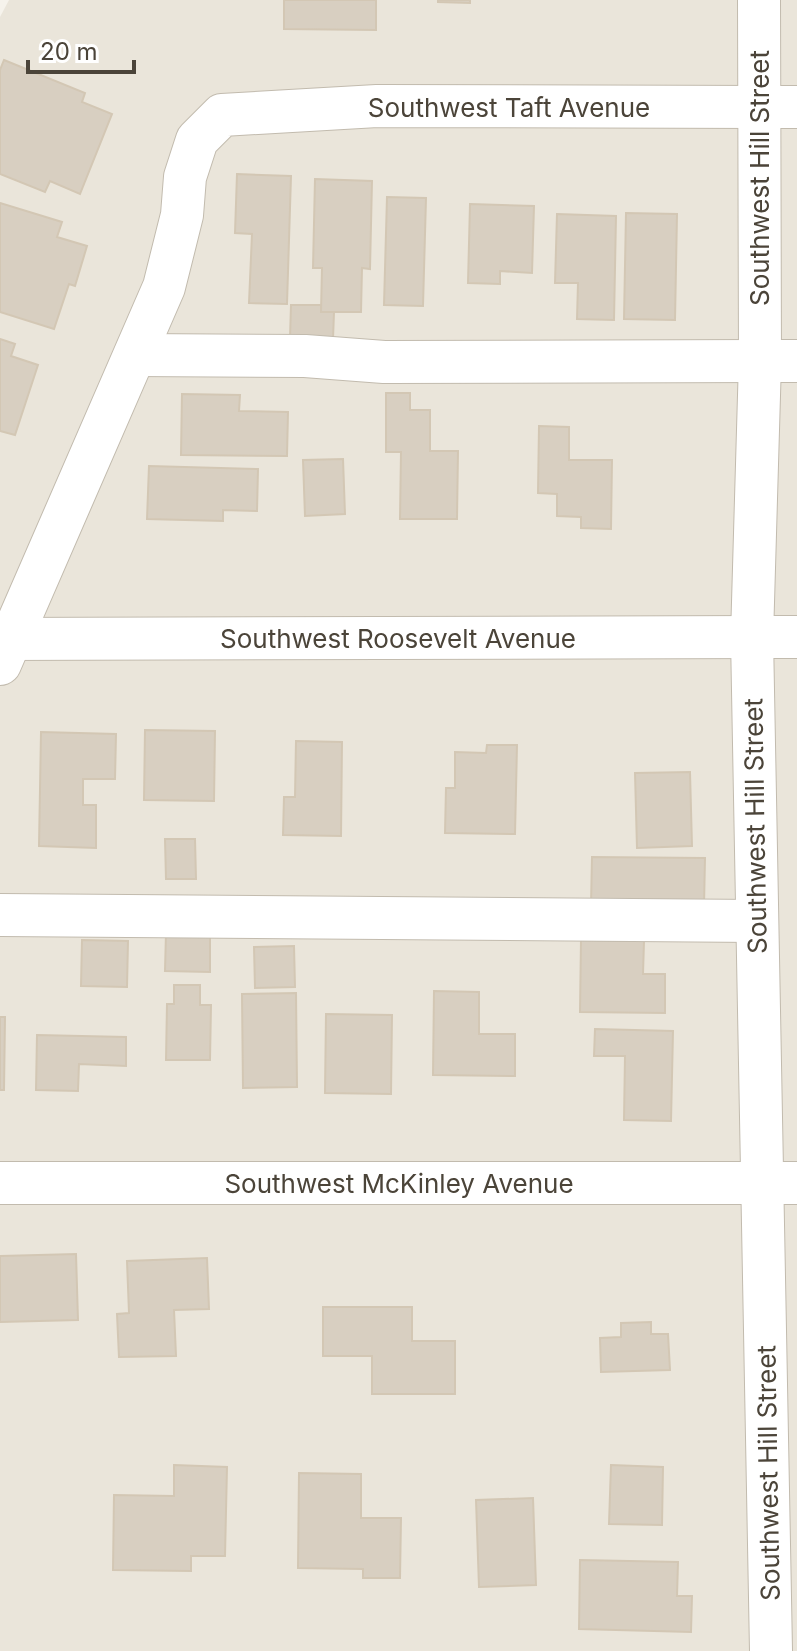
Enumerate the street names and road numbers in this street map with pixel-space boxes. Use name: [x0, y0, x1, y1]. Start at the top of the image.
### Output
street label: Southwest Hill Street: [744, 50, 775, 306]
street label: Southwest Taft Avenue: [368, 92, 650, 123]
street label: Southwest Roosevelt Avenue: [220, 623, 576, 654]
street label: Southwest Hill Street: [737, 698, 773, 954]
street label: Southwest McKinley Avenue: [224, 1168, 574, 1199]
street label: Southwest Hill Street: [750, 1345, 786, 1601]

